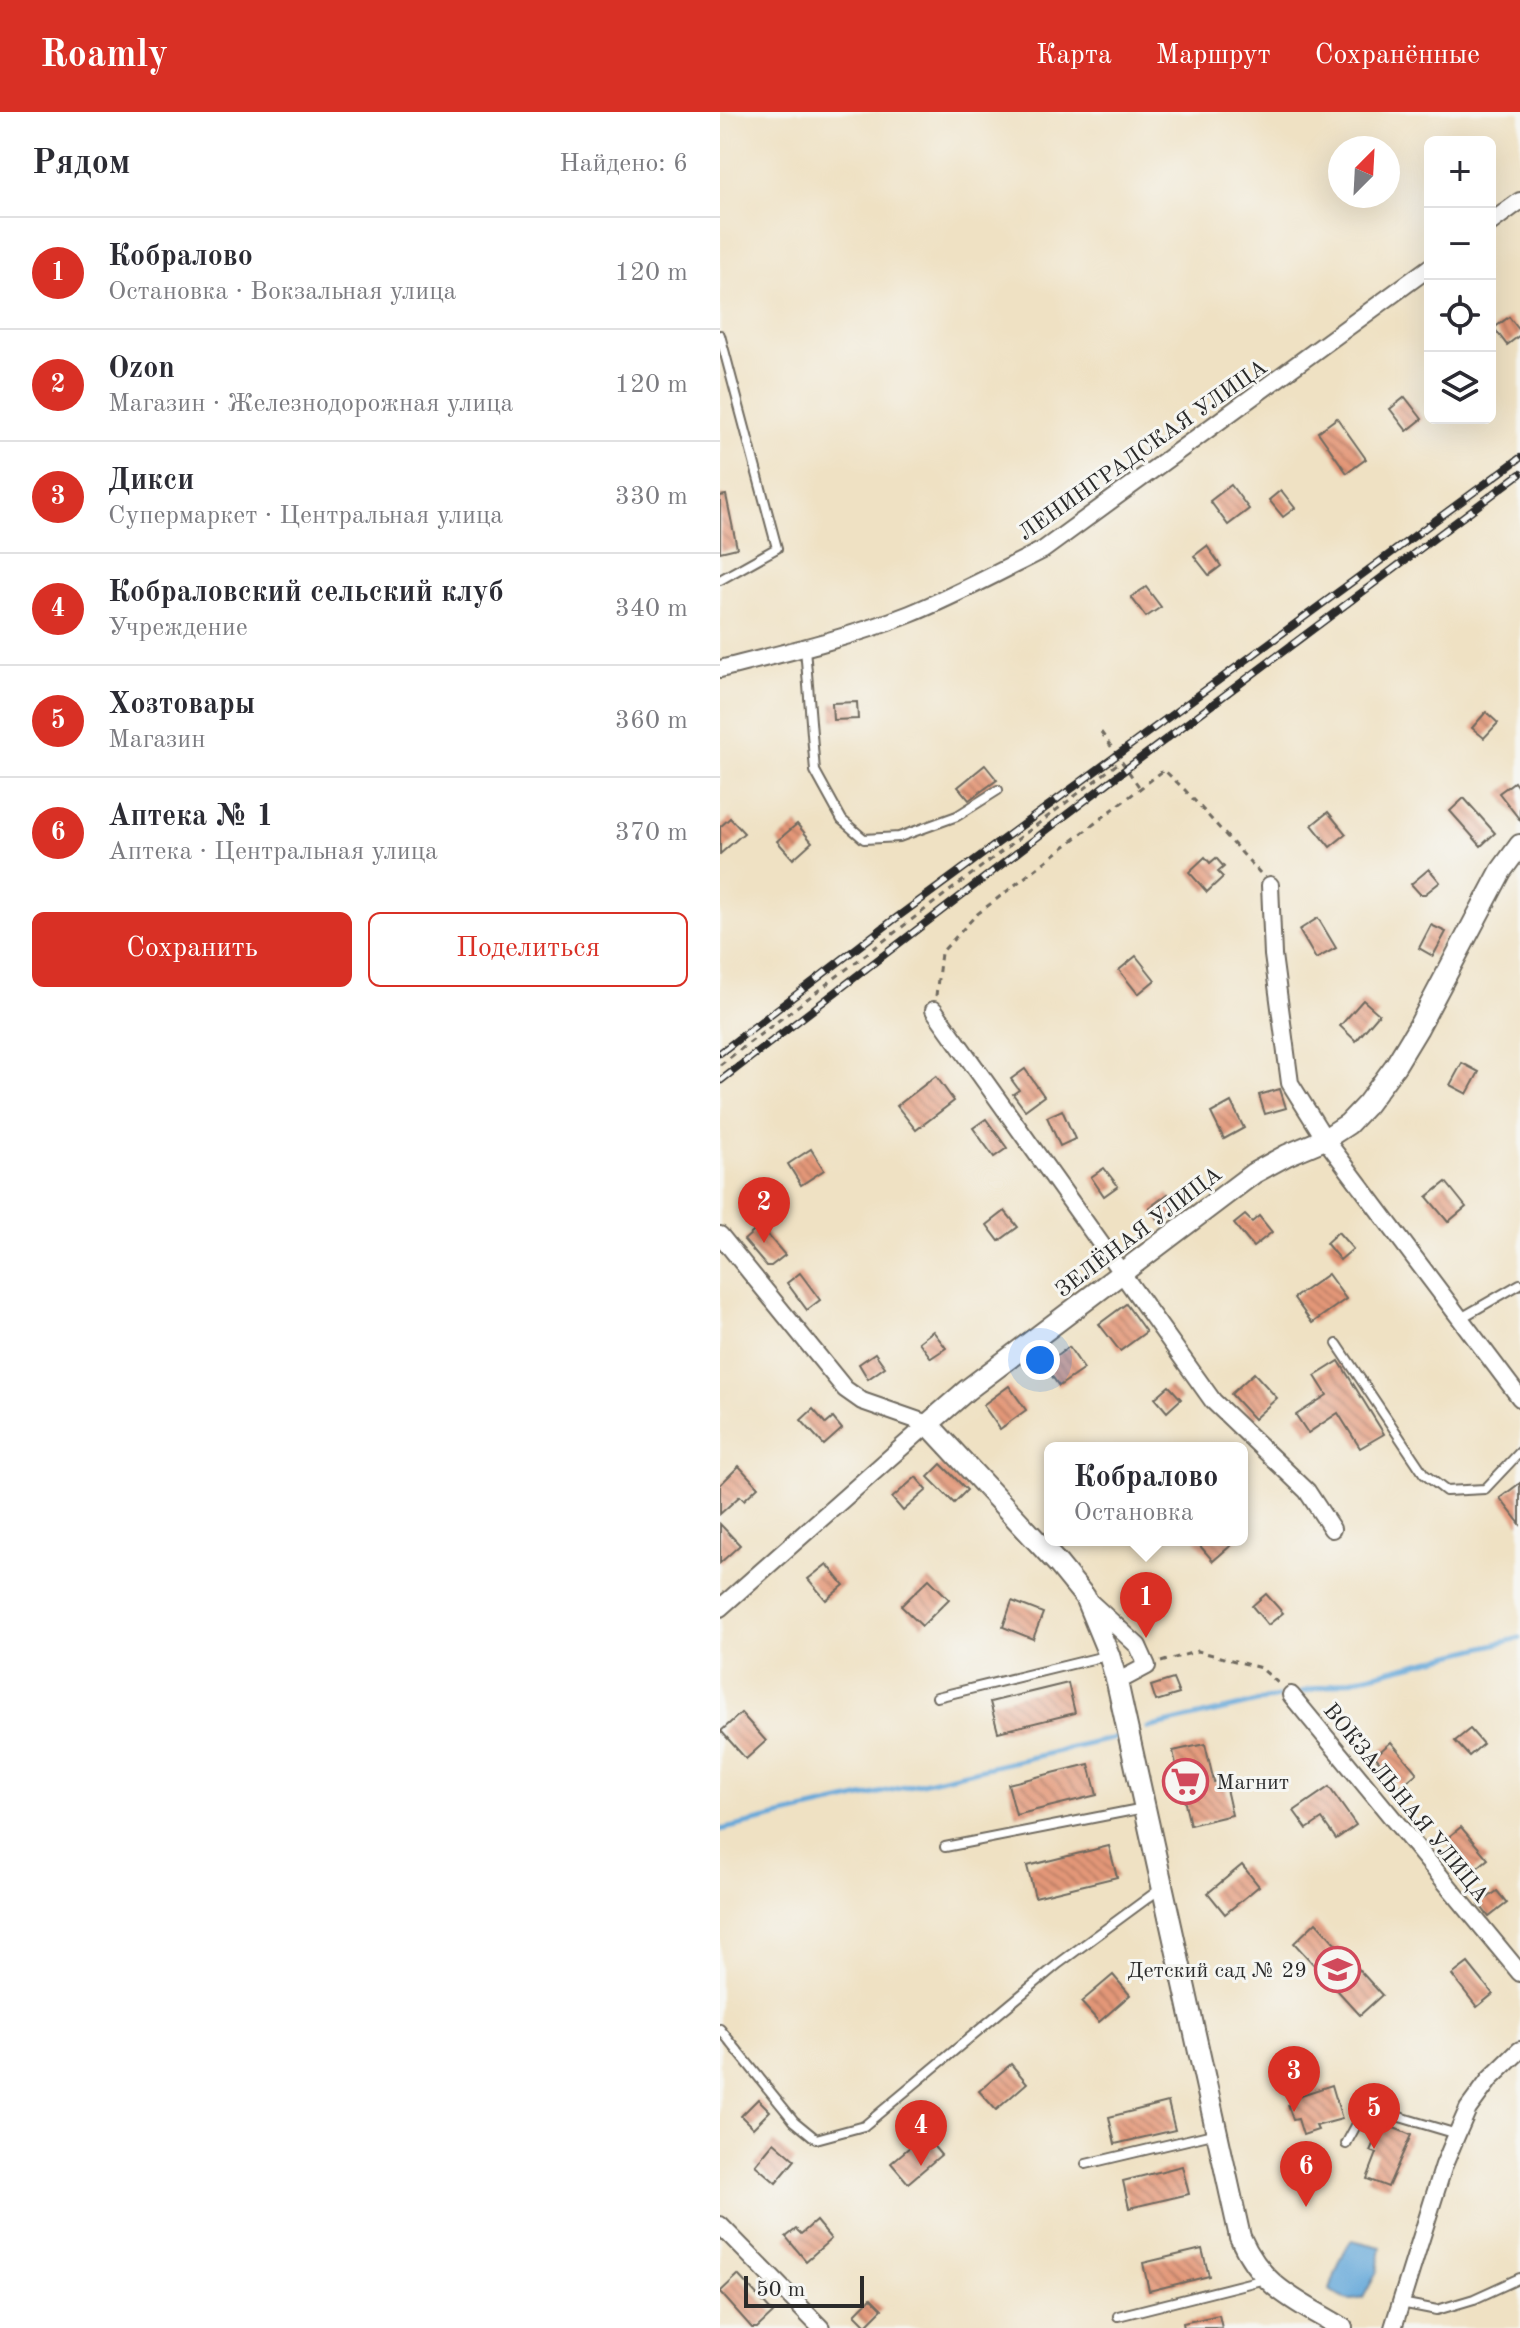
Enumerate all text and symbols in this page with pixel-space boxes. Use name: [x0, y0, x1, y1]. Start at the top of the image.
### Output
text: Roamly: [40, 37, 168, 75]
text: Карта: [1036, 42, 1112, 70]
text: Маршрут: [1156, 42, 1271, 70]
text: Сохранённые: [1315, 42, 1480, 70]
north arrow: [1328, 136, 1400, 208]
map controls: [1424, 136, 1496, 424]
button: +: [1424, 136, 1496, 208]
text: Рядом: [32, 147, 131, 181]
text: Найдено: 6: [559, 151, 688, 177]
button: −: [1424, 208, 1496, 280]
text: Кобралово: [108, 242, 253, 272]
text: 1: [50, 260, 66, 286]
text: 120 m: [615, 260, 688, 286]
text: Остановка · Вокзальная улица: [108, 279, 456, 305]
button: locate: [1424, 280, 1496, 352]
button: layers: [1424, 352, 1496, 424]
text: Ozon: [108, 354, 175, 384]
street label: ЛЕНИНГРАДСКАЯ УЛИЦА: [1015, 356, 1272, 545]
text: 2: [50, 372, 66, 398]
text: 120 m: [615, 372, 688, 398]
text: Магазин · Железнодорожная улица: [108, 391, 513, 417]
text: Дикси: [108, 466, 194, 496]
text: 3: [50, 484, 66, 510]
text: 330 m: [615, 484, 688, 510]
text: Супермаркет · Центральная улица: [108, 503, 503, 529]
text: Кобраловский сельский клуб: [108, 578, 504, 608]
text: 4: [50, 596, 66, 622]
text: 340 m: [615, 596, 688, 622]
text: Учреждение: [108, 615, 248, 641]
text: Хозтовары: [108, 690, 255, 720]
text: 5: [50, 708, 66, 734]
text: 360 m: [615, 708, 688, 734]
text: Магазин: [108, 727, 206, 753]
text: Аптека № 1: [108, 802, 274, 832]
text: 6: [50, 820, 66, 846]
text: 370 m: [615, 820, 688, 846]
text: Аптека · Центральная улица: [108, 839, 438, 865]
button: Сохранить: [32, 912, 352, 987]
button: Поделиться: [368, 912, 688, 987]
street label: ЗЕЛЁНАЯ УЛИЦА: [1050, 1161, 1226, 1302]
pin: 2: [738, 1177, 790, 1243]
your location: [1020, 1340, 1060, 1380]
popup: [1044, 1442, 1248, 1546]
text: Кобралово: [1074, 1463, 1218, 1493]
text: Остановка: [1074, 1500, 1194, 1526]
pin: 1: [1120, 1572, 1172, 1638]
street label: ВОКЗАЛЬНАЯ УЛИЦА: [1319, 1700, 1492, 1907]
supermarket icon: Магнит: [1161, 1757, 1209, 1805]
place label: Магнит: [1216, 1772, 1289, 1794]
school or university icon: Детский сад № 29: [1314, 1945, 1362, 1993]
place label: Детский сад № 29: [1127, 1960, 1307, 1982]
pin: 3: [1268, 2046, 1320, 2112]
pin: 5: [1348, 2083, 1400, 2149]
pin: 4: [895, 2100, 947, 2166]
pin: 6: [1280, 2141, 1332, 2207]
scale bar: [744, 2272, 864, 2308]
text: 50 m: [756, 2279, 805, 2301]

